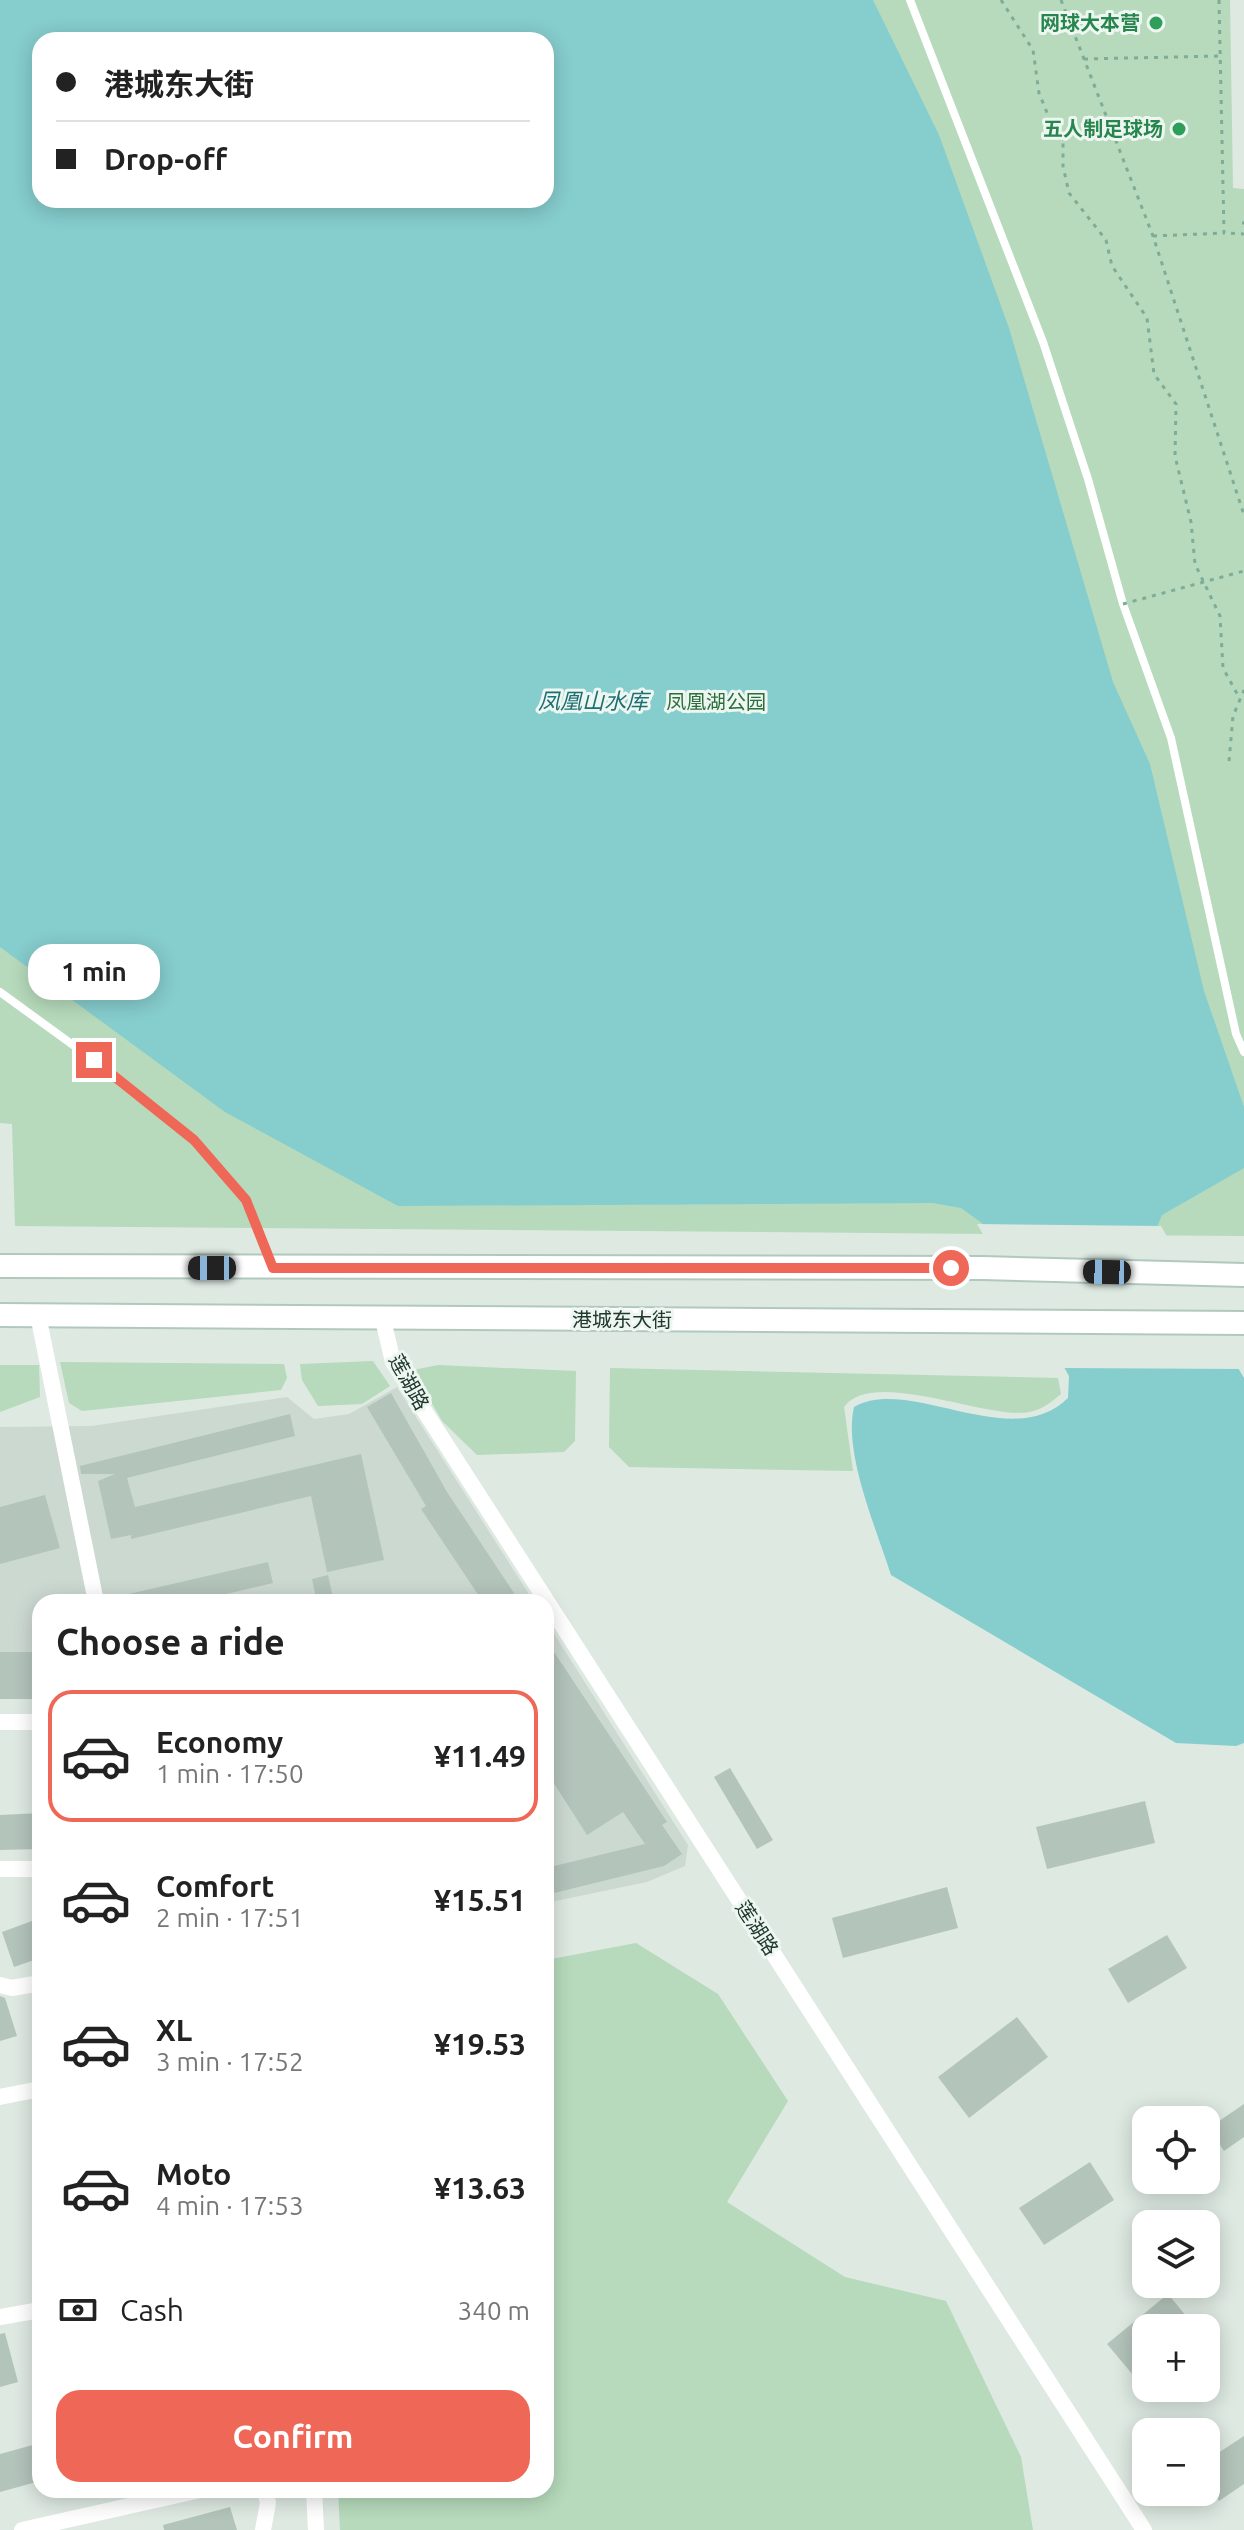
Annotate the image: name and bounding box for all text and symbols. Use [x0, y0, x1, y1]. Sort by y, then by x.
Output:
place label: 网球大本营 [1040, 11, 1140, 34]
marker: 网球大本营 [1147, 14, 1165, 32]
text: 港城东大街 [104, 67, 254, 101]
place label: 五人制足球场 [1043, 117, 1163, 140]
marker: 五人制足球场 [1170, 120, 1188, 138]
text: Drop-off [104, 142, 227, 176]
water label: 凤凰山水库 [538, 688, 652, 713]
park label: 凤凰湖公园 [666, 690, 766, 713]
callout: 1 min [28, 944, 160, 1000]
text: 1 min [61, 957, 127, 986]
route end [76, 1042, 112, 1078]
route start [933, 1250, 969, 1286]
car [188, 1256, 236, 1280]
car [1083, 1260, 1131, 1284]
street label: 港城东大街 [572, 1308, 672, 1331]
street label: 莲湖路 [385, 1350, 434, 1414]
text: Choose a ride [56, 1621, 285, 1662]
icon: car [60, 1720, 132, 1792]
text: Economy [156, 1725, 283, 1759]
text: ¥11.49 [434, 1739, 526, 1773]
text: 1 min · 17:50 [156, 1759, 304, 1788]
icon: car [60, 1864, 132, 1936]
text: Comfort [156, 1869, 274, 1903]
text: ¥15.51 [434, 1883, 526, 1917]
street label: 莲湖路 [731, 1896, 783, 1959]
text: 2 min · 17:51 [156, 1903, 304, 1932]
icon: car [60, 2008, 132, 2080]
text: XL [156, 2013, 192, 2047]
text: ¥19.53 [434, 2027, 526, 2061]
text: 3 min · 17:52 [156, 2047, 304, 2076]
map controls [1132, 2106, 1220, 2506]
button: locate [1132, 2106, 1220, 2194]
icon: car [60, 2152, 132, 2224]
text: Moto [156, 2157, 231, 2191]
text: ¥13.63 [434, 2171, 526, 2205]
text: 4 min · 17:53 [156, 2191, 304, 2220]
button: layers [1132, 2210, 1220, 2298]
icon: cash [56, 2288, 100, 2332]
text: Cash [120, 2293, 184, 2327]
text: 340 m [458, 2296, 530, 2325]
button: + [1132, 2314, 1220, 2402]
button: Confirm [56, 2390, 530, 2482]
button: − [1132, 2418, 1220, 2506]

